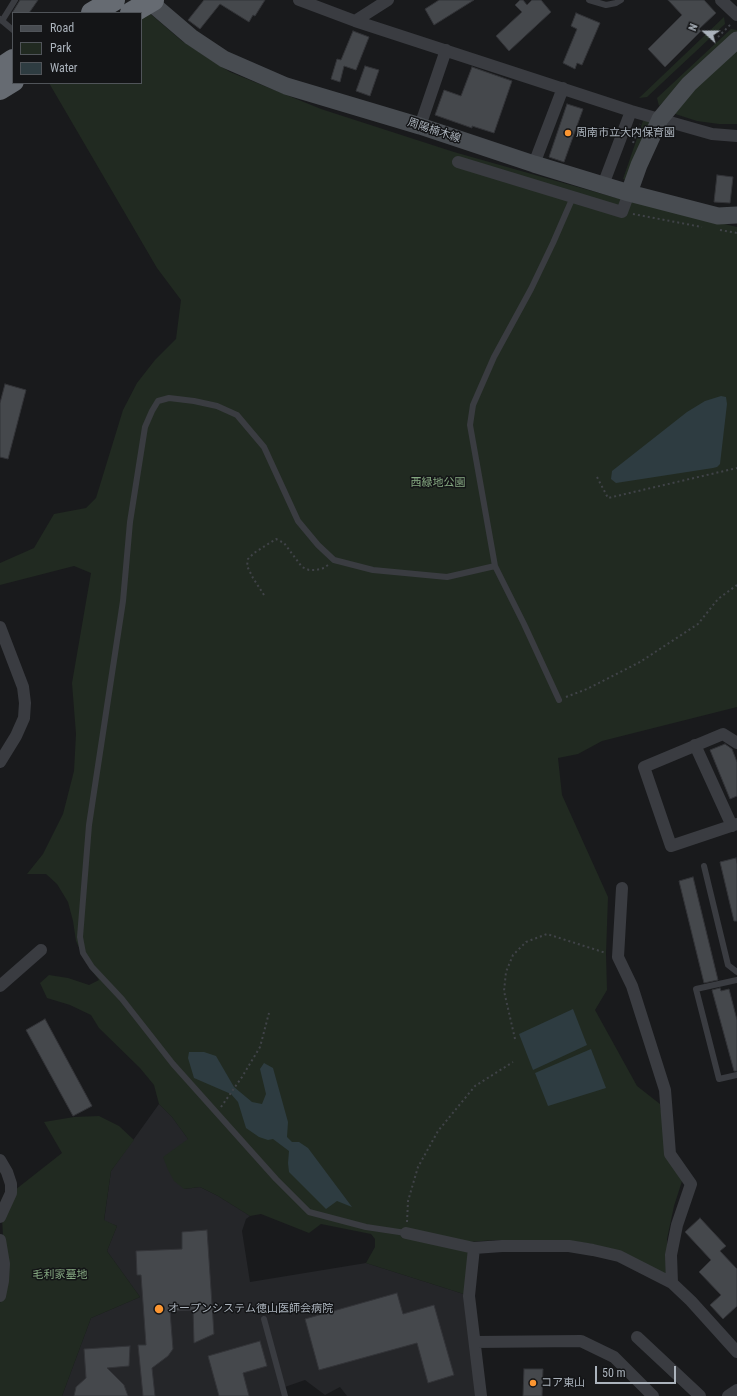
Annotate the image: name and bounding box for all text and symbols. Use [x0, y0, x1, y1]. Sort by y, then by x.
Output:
legend [12, 12, 142, 84]
north arrow [685, 12, 725, 52]
text: Road [50, 21, 74, 35]
text: N [686, 22, 701, 33]
text: Park [50, 41, 71, 55]
text: Water [50, 61, 78, 75]
street label: 周陽楠木線 [406, 116, 462, 146]
place label: 周南市立大内保育園 [576, 126, 675, 140]
marker: 周南市立大内保育園 [563, 128, 573, 138]
park label: 西緑地公園 [411, 476, 465, 490]
park label: 毛利家墓地 [33, 1268, 87, 1282]
place label: オープンシステム徳山医師会病院 [168, 1302, 333, 1316]
marker: オープンシステム徳山医師会病院 [153, 1303, 165, 1315]
scale bar [597, 1358, 678, 1384]
text: 50 m [602, 1366, 626, 1380]
place label: コア東山 [541, 1376, 585, 1390]
marker: コア東山 [528, 1378, 538, 1388]

